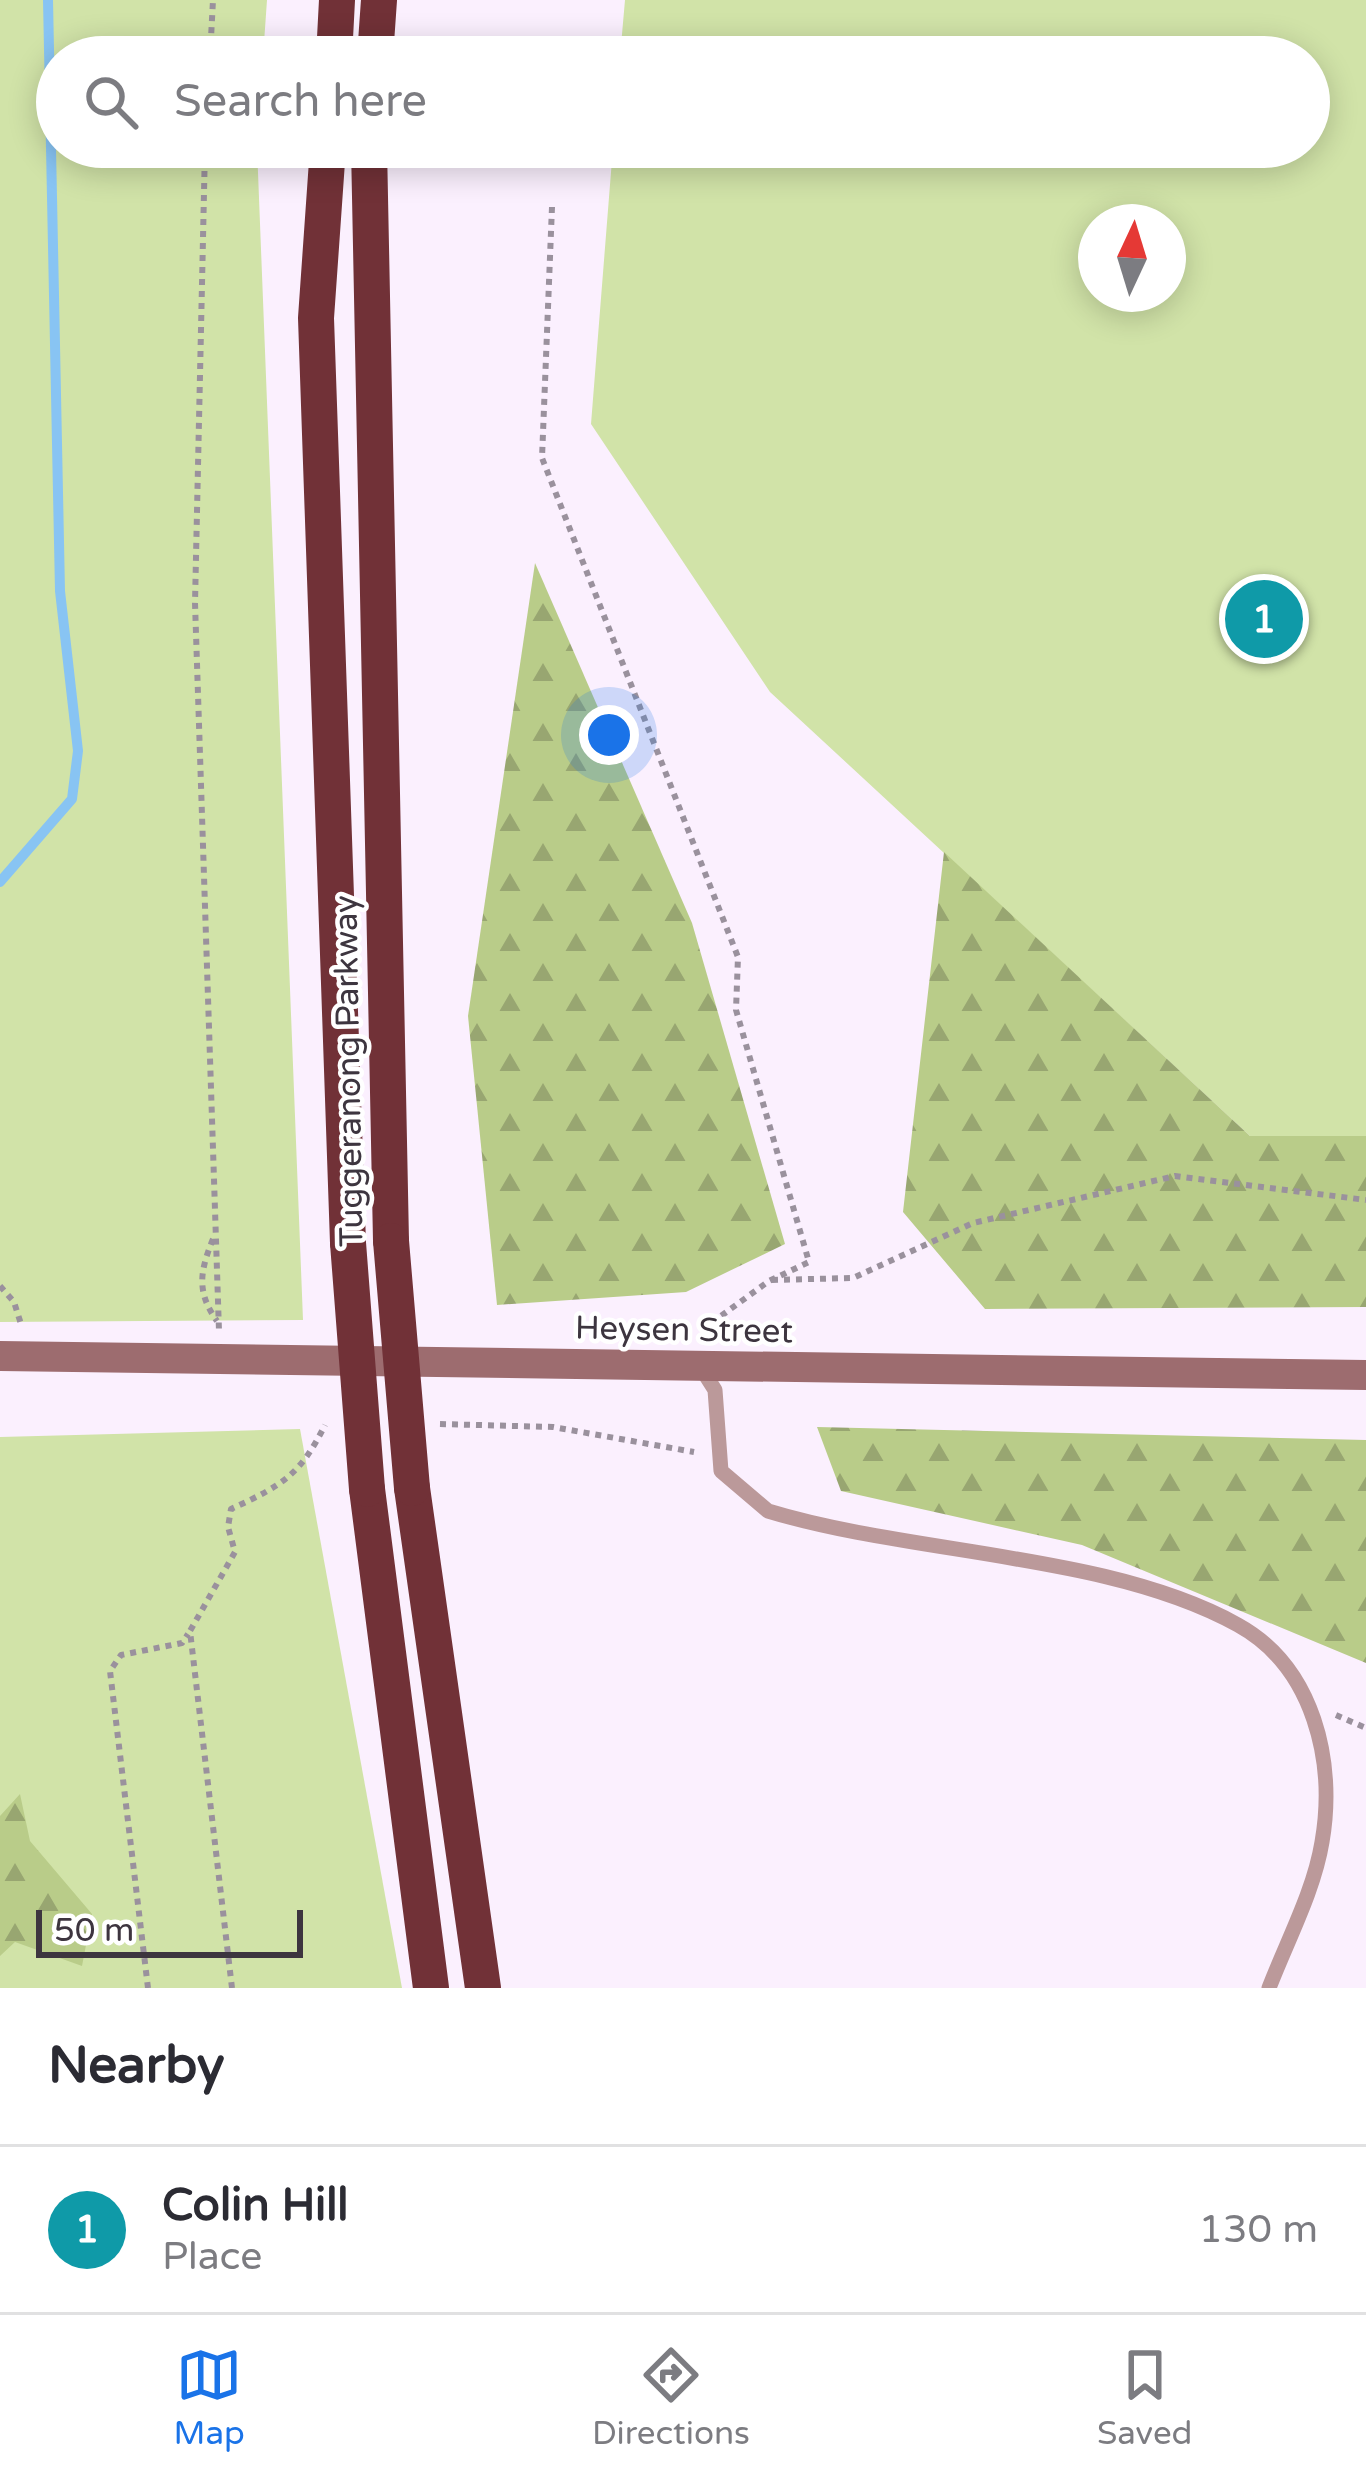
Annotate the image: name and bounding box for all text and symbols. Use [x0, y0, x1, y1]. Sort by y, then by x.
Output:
search box [36, 36, 1330, 168]
icon: search [78, 69, 144, 135]
text: Search here [174, 75, 427, 129]
north arrow [1078, 204, 1186, 312]
pin: 1 [1225, 574, 1303, 664]
your location [579, 705, 639, 765]
street label: Tuggeranong Parkway [326, 895, 372, 1247]
street label: Heysen Street [575, 1309, 793, 1351]
scale bar [36, 1904, 303, 1957]
text: 50 m [54, 1911, 134, 1950]
text: Nearby [48, 2035, 225, 2097]
text: Colin Hill [162, 2179, 349, 2233]
text: 1 [75, 2206, 99, 2253]
text: 130 m [1199, 2206, 1318, 2253]
text: Place [162, 2233, 262, 2280]
tab: Map [174, 2342, 245, 2453]
tab: Directions [592, 2342, 750, 2453]
tab: Saved [1097, 2342, 1192, 2453]

